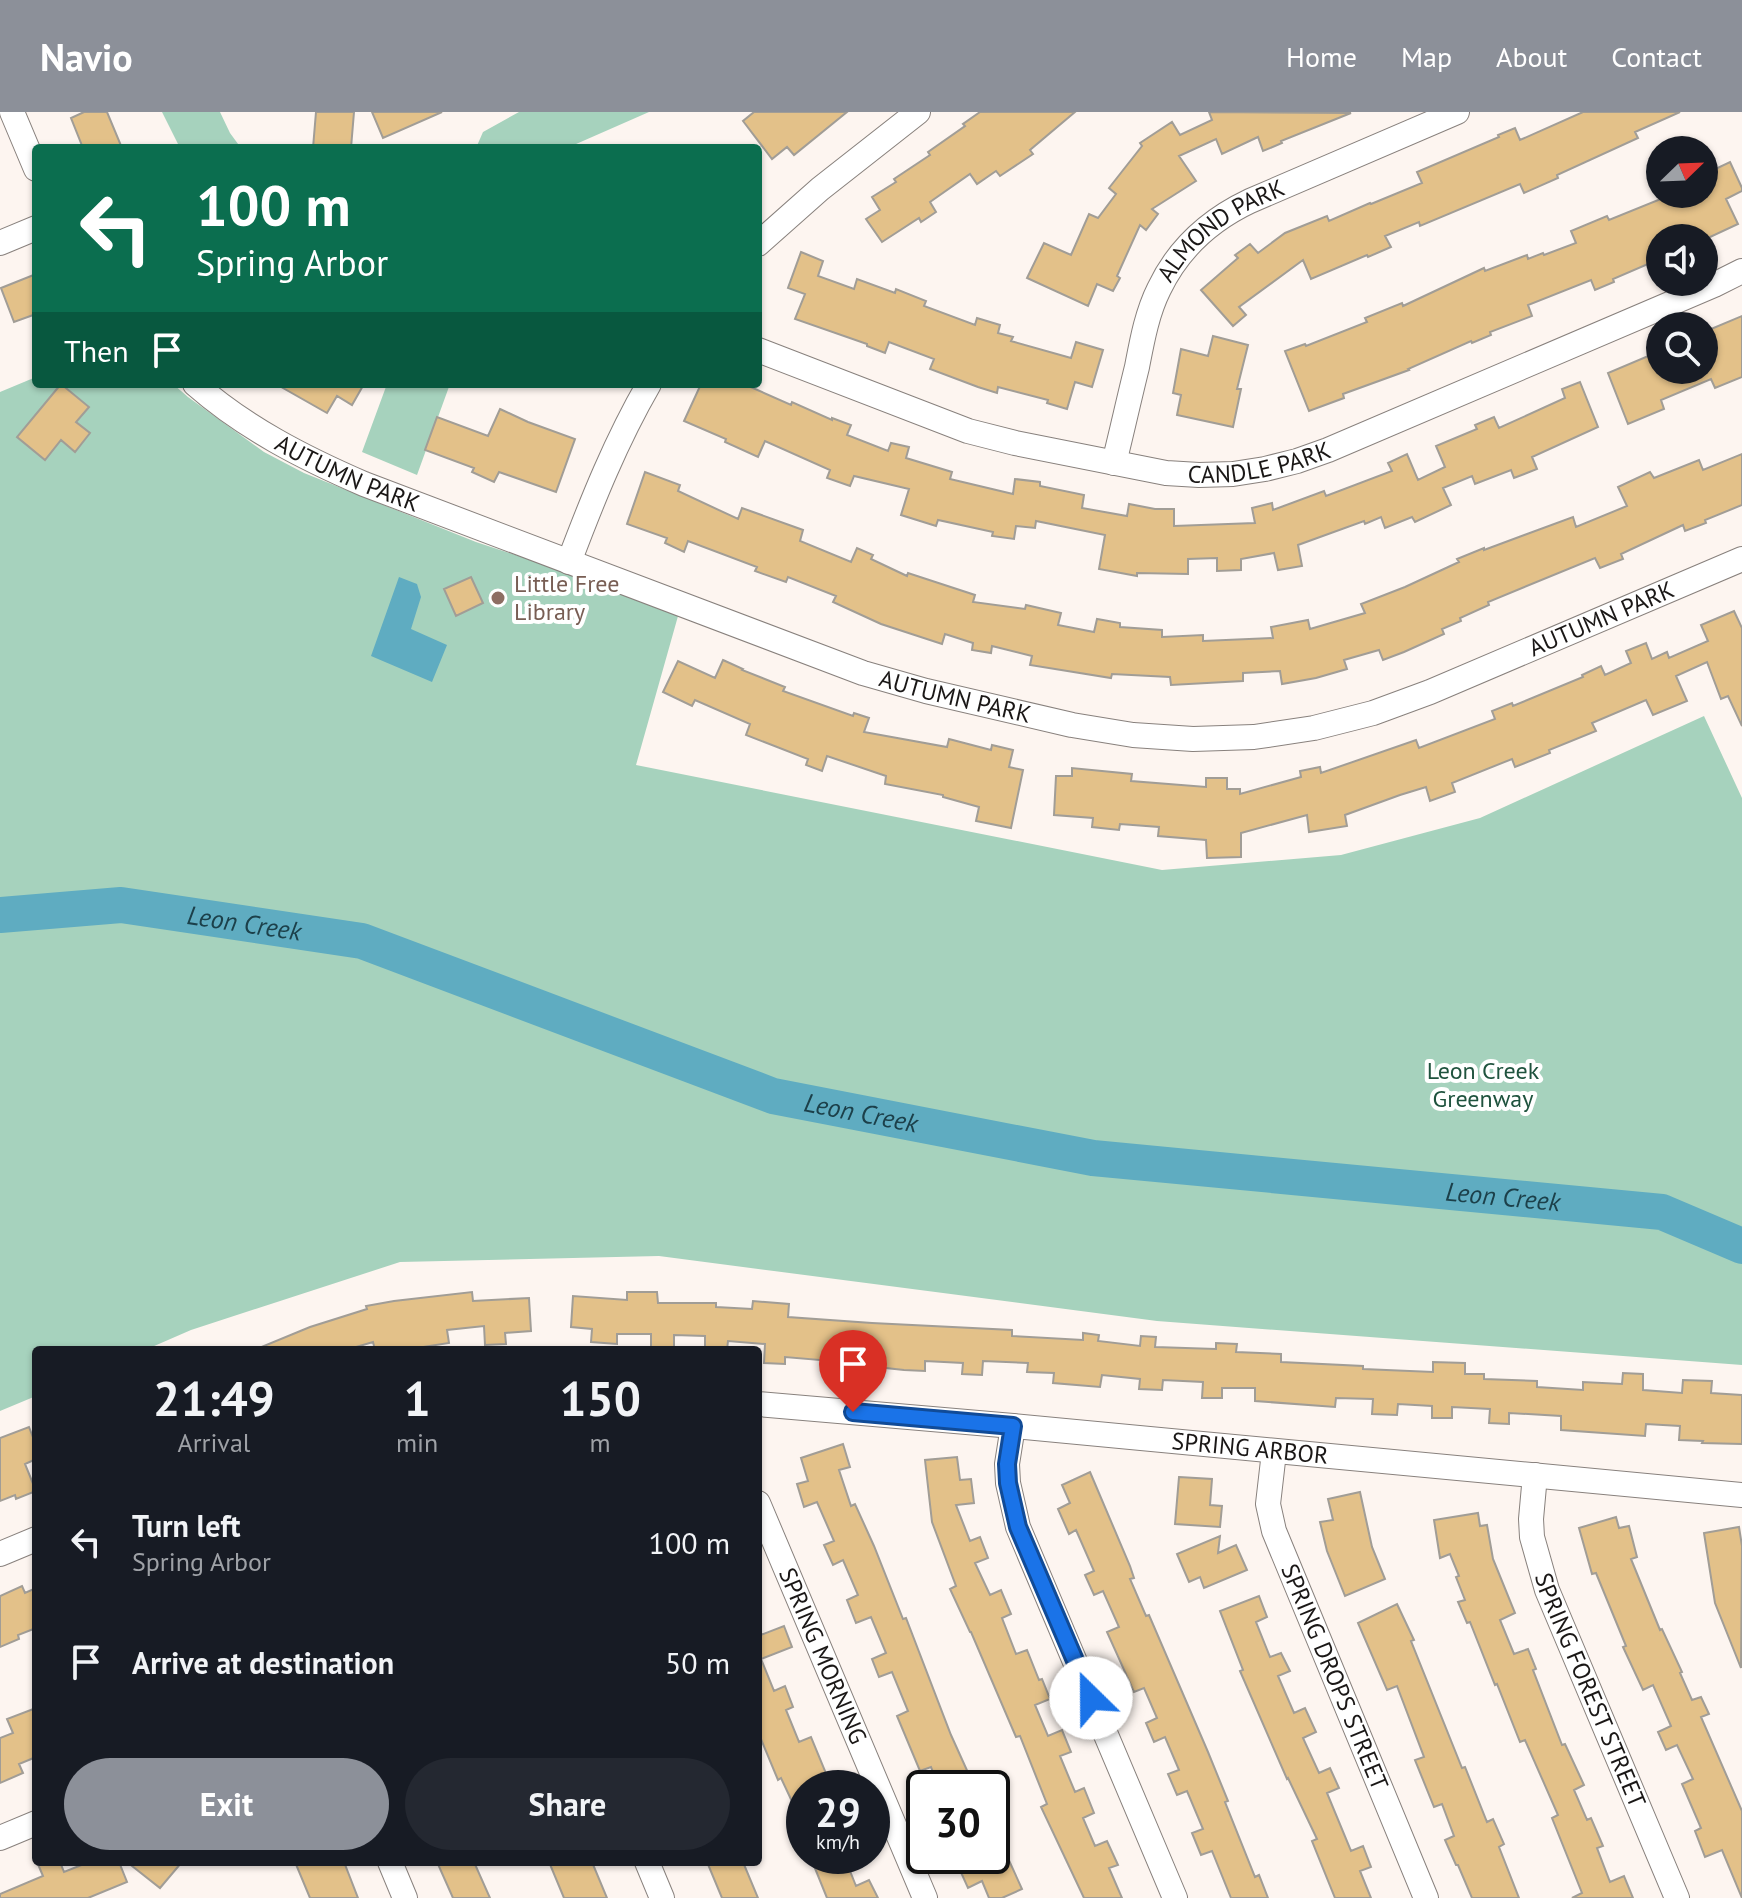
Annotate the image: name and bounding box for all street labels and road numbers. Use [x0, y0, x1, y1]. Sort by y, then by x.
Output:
street label: ALMOND PARK [1150, 172, 1289, 287]
street label: AUTUMN PARK [270, 428, 424, 519]
street label: CANDLE PARK [1187, 434, 1335, 490]
street label: AUTUMN PARK [1524, 574, 1679, 663]
street label: AUTUMN PARK [876, 662, 1034, 730]
street label: SPRING ARBOR [1170, 1425, 1330, 1471]
street label: SPRING DROPS STREET [1274, 1559, 1396, 1795]
street label: SPRING MORNING [772, 1563, 874, 1749]
street label: SPRING FOREST STREET [1528, 1569, 1653, 1812]

